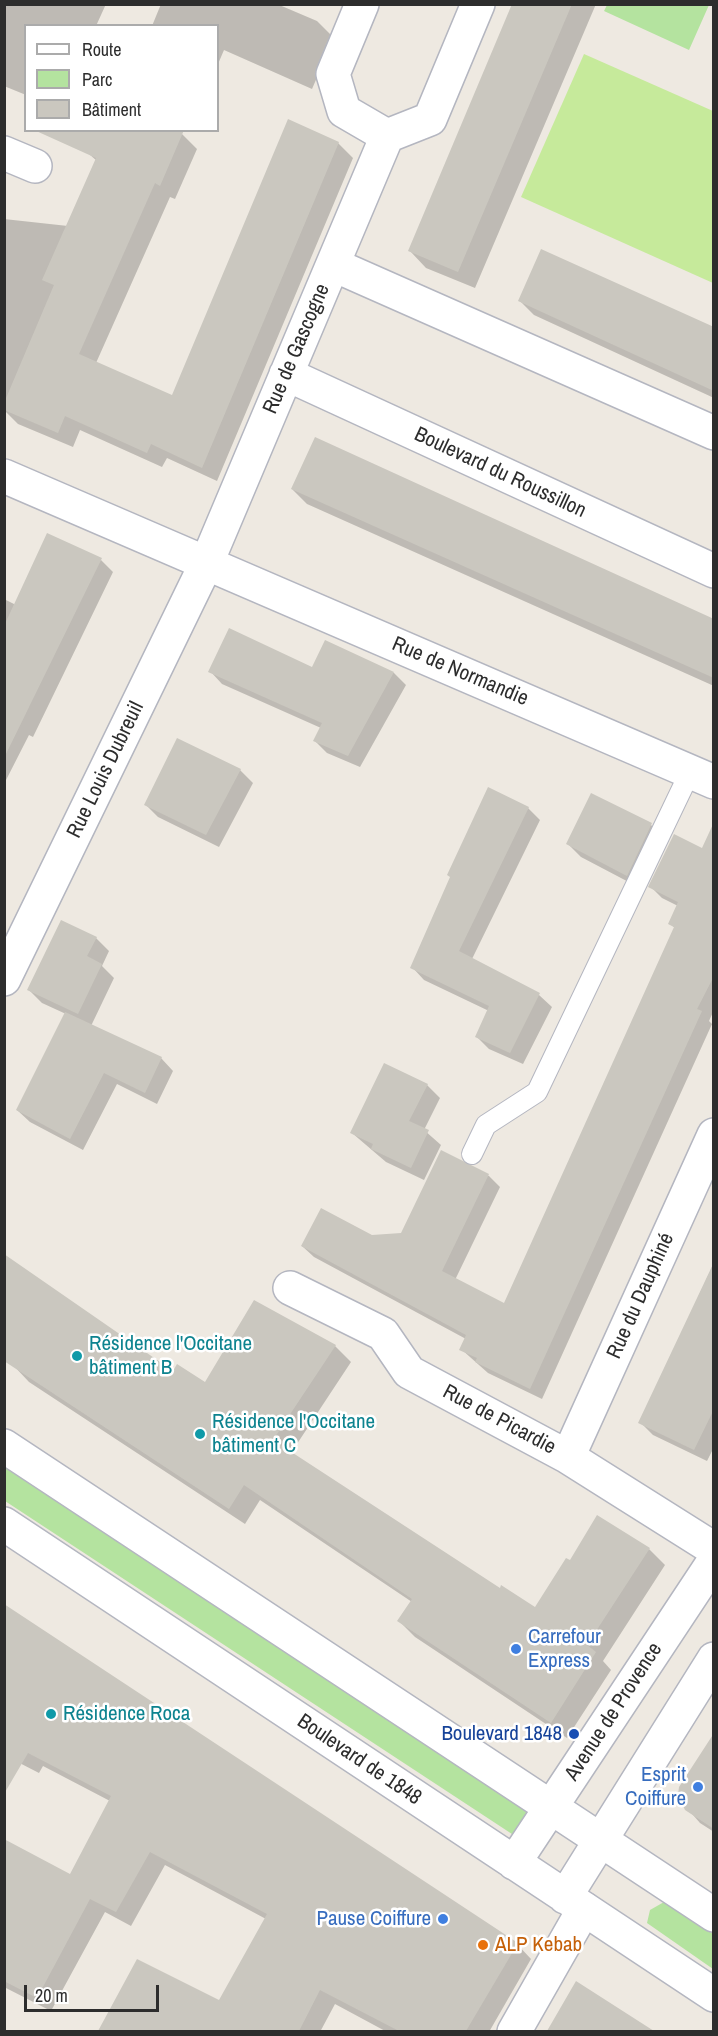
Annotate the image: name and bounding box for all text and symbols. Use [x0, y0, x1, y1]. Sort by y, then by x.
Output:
legend [24, 24, 219, 132]
text: Route [82, 37, 121, 62]
text: Parc [82, 67, 112, 92]
text: Bâtiment [82, 97, 141, 122]
street label: Rue de Gascogne [258, 280, 336, 418]
street label: Boulevard du Roussillon [410, 422, 590, 524]
street label: Rue de Normandie [388, 632, 532, 712]
street label: Rue Louis Dubreuil [62, 698, 150, 842]
street label: Rue du Dauphiné [602, 1229, 680, 1363]
place label: Résidence l'Occitane bâtiment B [89, 1331, 252, 1381]
marker: Résidence l'Occitane bâtiment B [70, 1349, 84, 1363]
street label: Rue de Picardie [438, 1380, 560, 1460]
place label: Résidence l'Occitane bâtiment C [212, 1409, 375, 1459]
marker: Résidence l'Occitane bâtiment C [193, 1427, 207, 1441]
place label: Carrefour Express [528, 1624, 601, 1674]
street label: Avenue de Provence [560, 1638, 668, 1786]
marker: Carrefour Express [509, 1642, 523, 1656]
place label: Résidence Roca [63, 1701, 190, 1727]
marker: Résidence Roca [44, 1707, 58, 1721]
street label: Boulevard de 1848 [292, 1709, 426, 1811]
place label: Boulevard 1848 [441, 1721, 562, 1747]
marker: Boulevard 1848 [567, 1727, 581, 1741]
place label: Esprit Coiffure [625, 1762, 686, 1812]
marker: Esprit Coiffure [691, 1780, 705, 1794]
place label: Pause Coiffure [316, 1906, 431, 1932]
marker: Pause Coiffure [436, 1912, 450, 1926]
place label: ALP Kebab [495, 1932, 582, 1958]
marker: ALP Kebab [476, 1938, 490, 1952]
scale bar [27, 1973, 162, 2011]
text: 20 m [35, 1983, 68, 2008]

